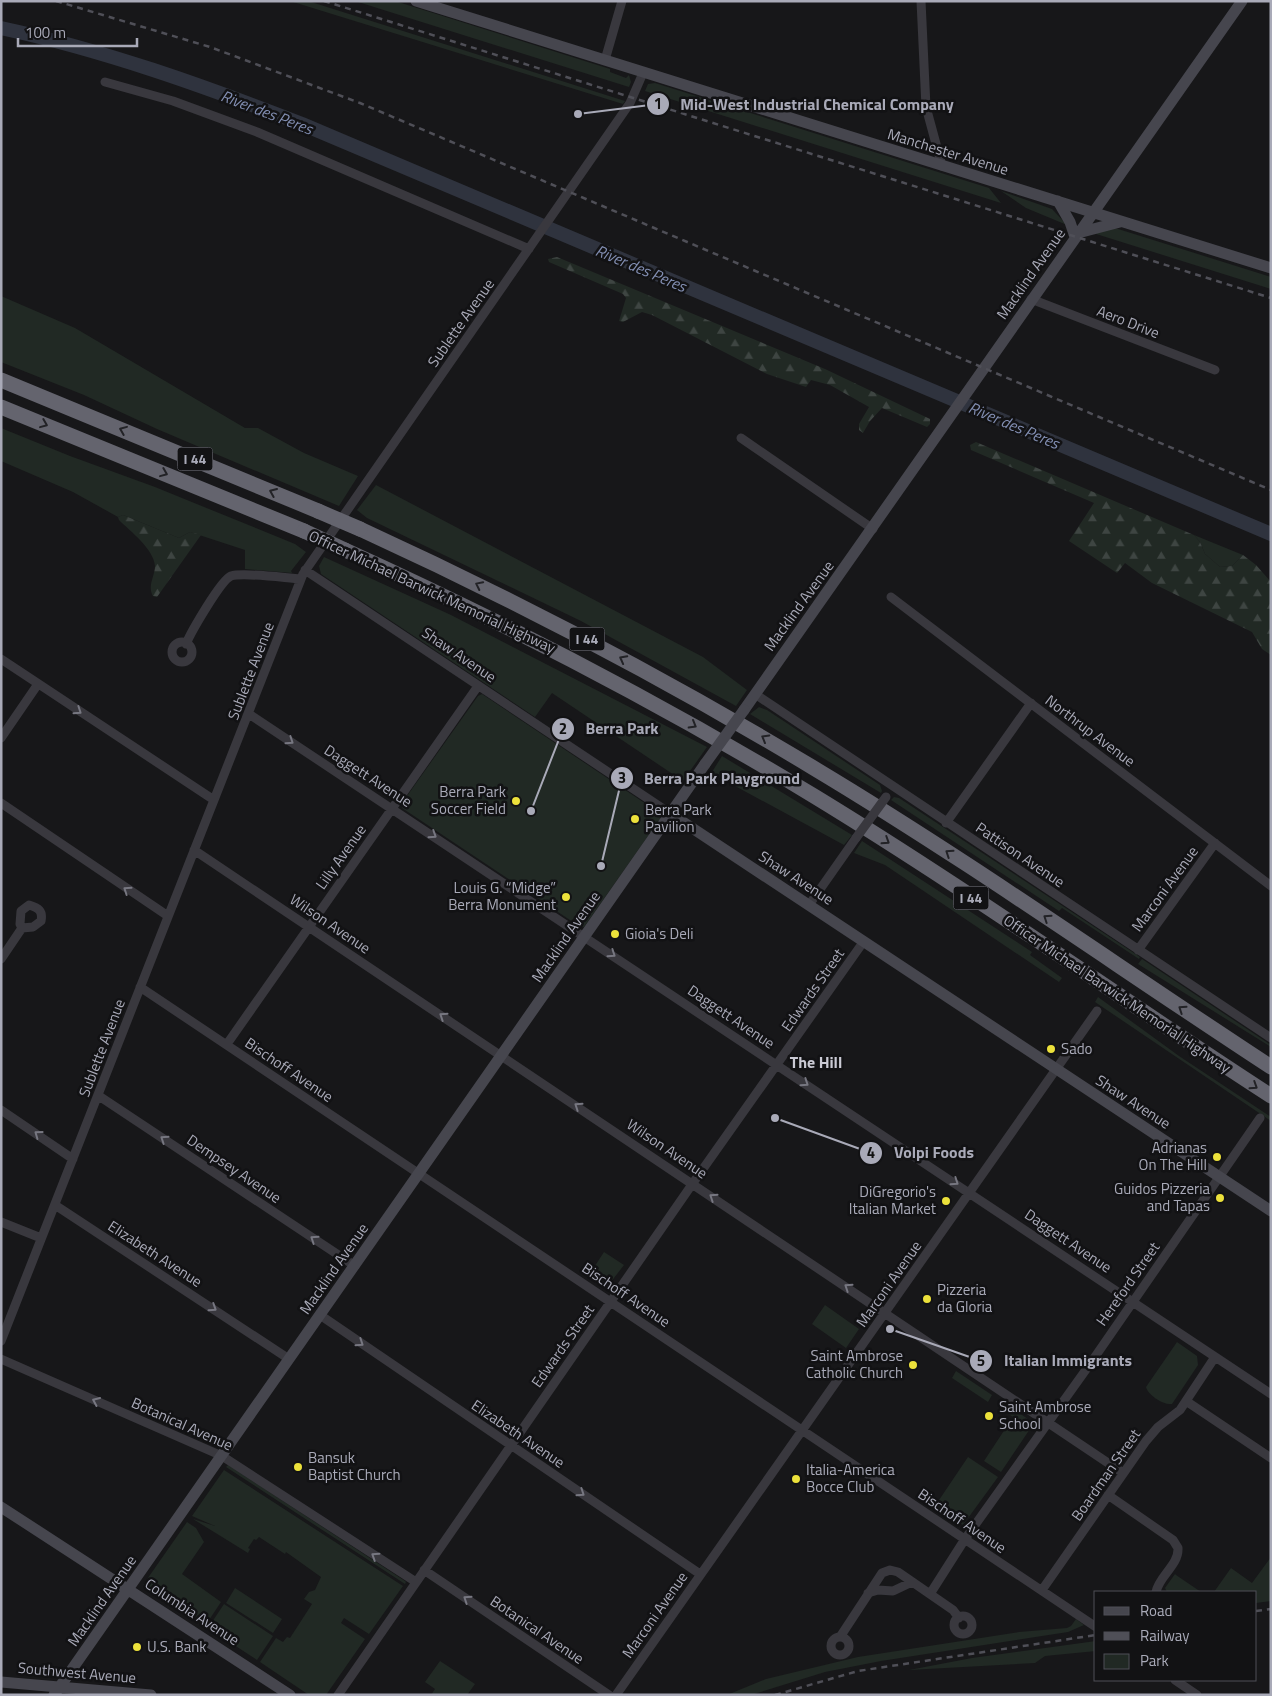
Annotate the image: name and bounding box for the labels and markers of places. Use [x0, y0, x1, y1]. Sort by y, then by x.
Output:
callout: Mid-West Industrial Chemical Company [645, 89, 964, 120]
callout: Berra Park [551, 713, 669, 744]
callout: Berra Park Playground [609, 763, 810, 794]
place label: Berra Park Soccer Field [431, 780, 506, 820]
marker: Berra Park Soccer Field [510, 795, 522, 807]
place label: Berra Park Pavilion [645, 798, 712, 838]
marker: Berra Park Pavilion [629, 813, 641, 825]
place label: Louis G. “Midge” Berra Monument [448, 876, 557, 916]
marker: Louis G. “Midge” Berra Monument [560, 891, 572, 903]
place label: Gioia's Deli [625, 922, 694, 945]
marker: Gioia's Deli [609, 928, 621, 940]
place label: Sado [1061, 1037, 1093, 1060]
marker: Sado [1045, 1043, 1057, 1055]
place label: Adrianas On The Hill [1139, 1136, 1207, 1176]
callout: Volpi Foods [859, 1137, 984, 1168]
marker: Adrianas On The Hill [1211, 1151, 1223, 1163]
place label: Guidos Pizzeria and Tapas [1114, 1177, 1210, 1217]
place label: DiGregorio's Italian Market [849, 1180, 937, 1220]
marker: Guidos Pizzeria and Tapas [1214, 1192, 1226, 1204]
marker: DiGregorio's Italian Market [940, 1195, 952, 1207]
place label: Pizzeria da Gloria [937, 1278, 993, 1318]
marker: Pizzeria da Gloria [921, 1293, 933, 1305]
place label: Saint Ambrose Catholic Church [806, 1344, 903, 1384]
callout: Italian Immigrants [969, 1345, 1142, 1376]
marker: Saint Ambrose Catholic Church [907, 1359, 919, 1371]
place label: Saint Ambrose School [999, 1395, 1091, 1435]
marker: Saint Ambrose School [983, 1410, 995, 1422]
place label: Bansuk Baptist Church [308, 1446, 401, 1486]
place label: Italia-America Bocce Club [806, 1458, 895, 1498]
marker: Bansuk Baptist Church [292, 1461, 304, 1473]
marker: Italia-America Bocce Club [790, 1473, 802, 1485]
place label: U.S. Bank [147, 1635, 206, 1658]
marker: U.S. Bank [131, 1641, 143, 1653]

